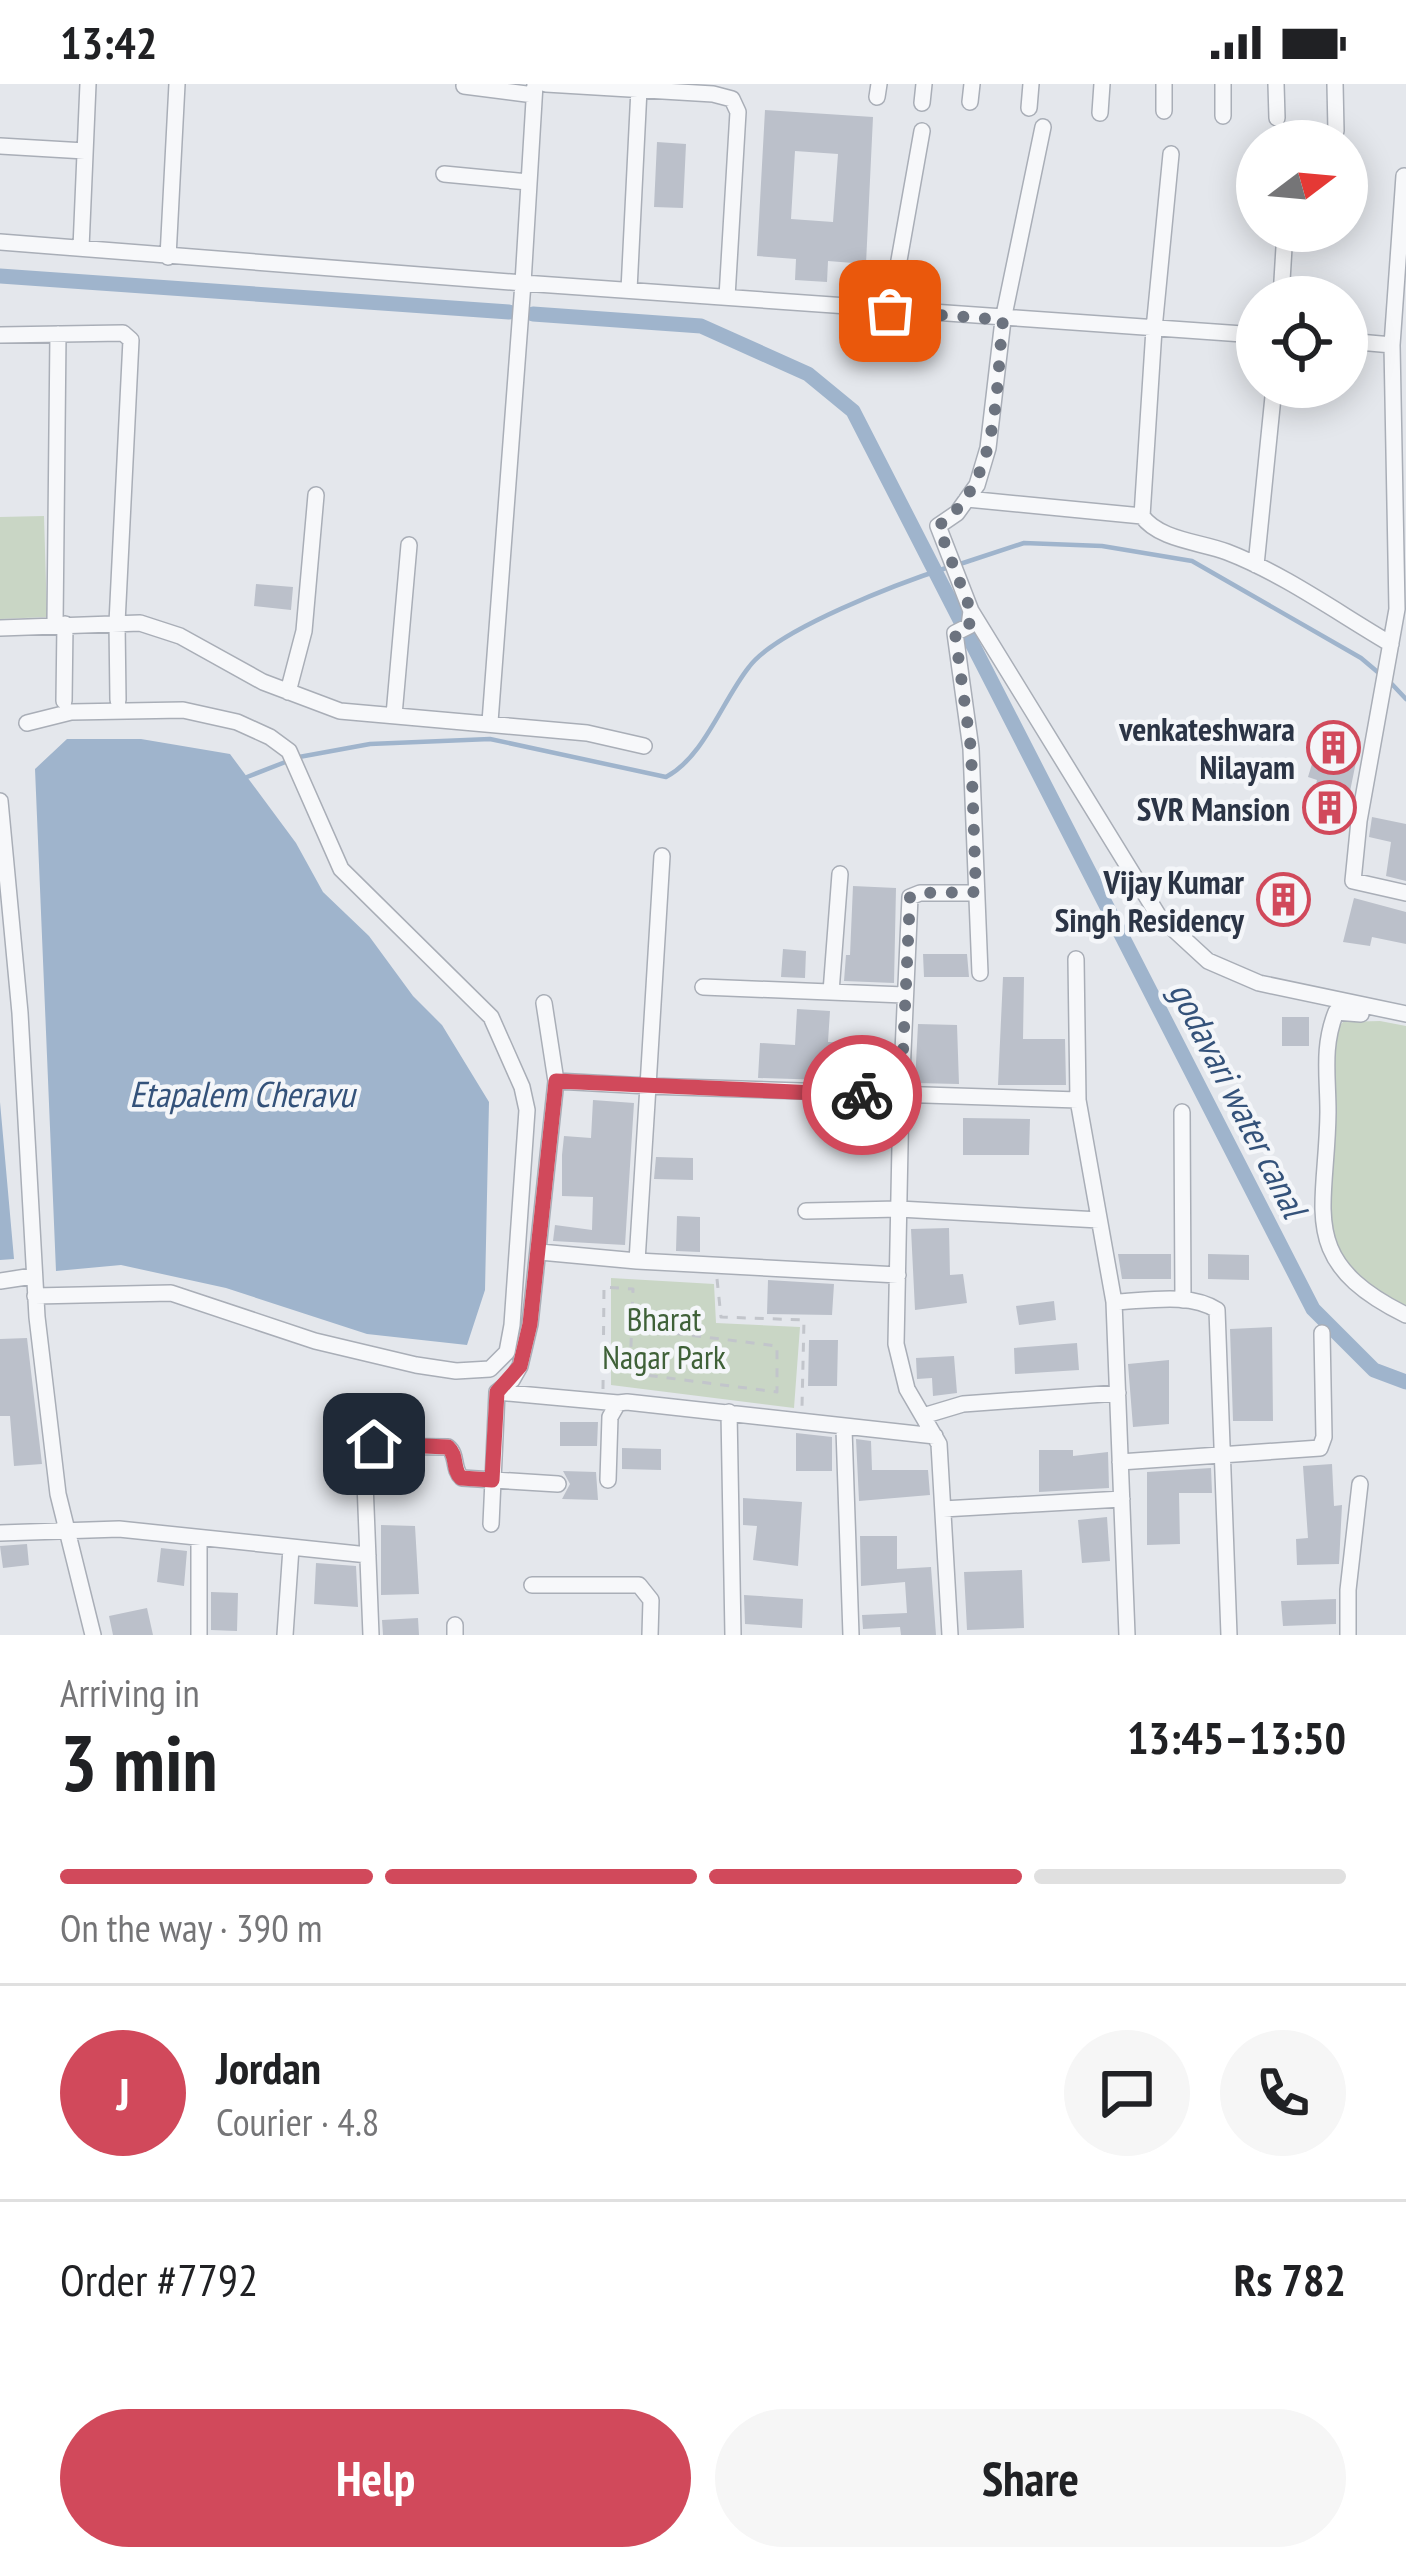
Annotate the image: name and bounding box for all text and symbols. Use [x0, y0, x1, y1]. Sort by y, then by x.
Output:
text: 13:42 [60, 13, 157, 71]
north arrow [1236, 120, 1368, 252]
map controls [1236, 120, 1368, 408]
pin [839, 260, 941, 362]
button: locate [1236, 276, 1368, 408]
icon: bag [857, 278, 923, 344]
place label: venkateshwara Nilayam [1118, 707, 1295, 788]
building icon: venkateshwara Nilayam [1306, 719, 1362, 775]
building icon: SVR Mansion [1301, 780, 1357, 836]
place label: SVR Mansion [1137, 787, 1290, 830]
place label: Vijay Kumar Singh Residency [1055, 860, 1245, 941]
building icon: Vijay Kumar Singh Residency [1255, 872, 1311, 928]
water label: godavari water canal [1159, 973, 1320, 1228]
courier [802, 1035, 922, 1155]
icon: bike [829, 1062, 895, 1128]
water label: Etapalem Cheravu [129, 1070, 357, 1117]
park label: Bharat Nagar Park [602, 1297, 726, 1378]
pin [323, 1393, 425, 1495]
icon: home [341, 1411, 407, 1477]
text: Arriving in [60, 1667, 200, 1718]
text: 13:45–13:50 [1127, 1708, 1346, 1766]
text: 3 min [60, 1712, 218, 1813]
text: On the way · 390 m [60, 1902, 322, 1953]
button: chat [1064, 2030, 1190, 2156]
button: phone [1220, 2030, 1346, 2156]
text: Jordan [216, 2038, 321, 2096]
text: J [116, 2064, 130, 2122]
text: Courier · 4.8 [216, 2096, 379, 2147]
text: Order #7792 [60, 2250, 258, 2308]
text: Rs 782 [1234, 2250, 1346, 2308]
button: Help [60, 2409, 691, 2547]
button: Share [715, 2409, 1346, 2547]

